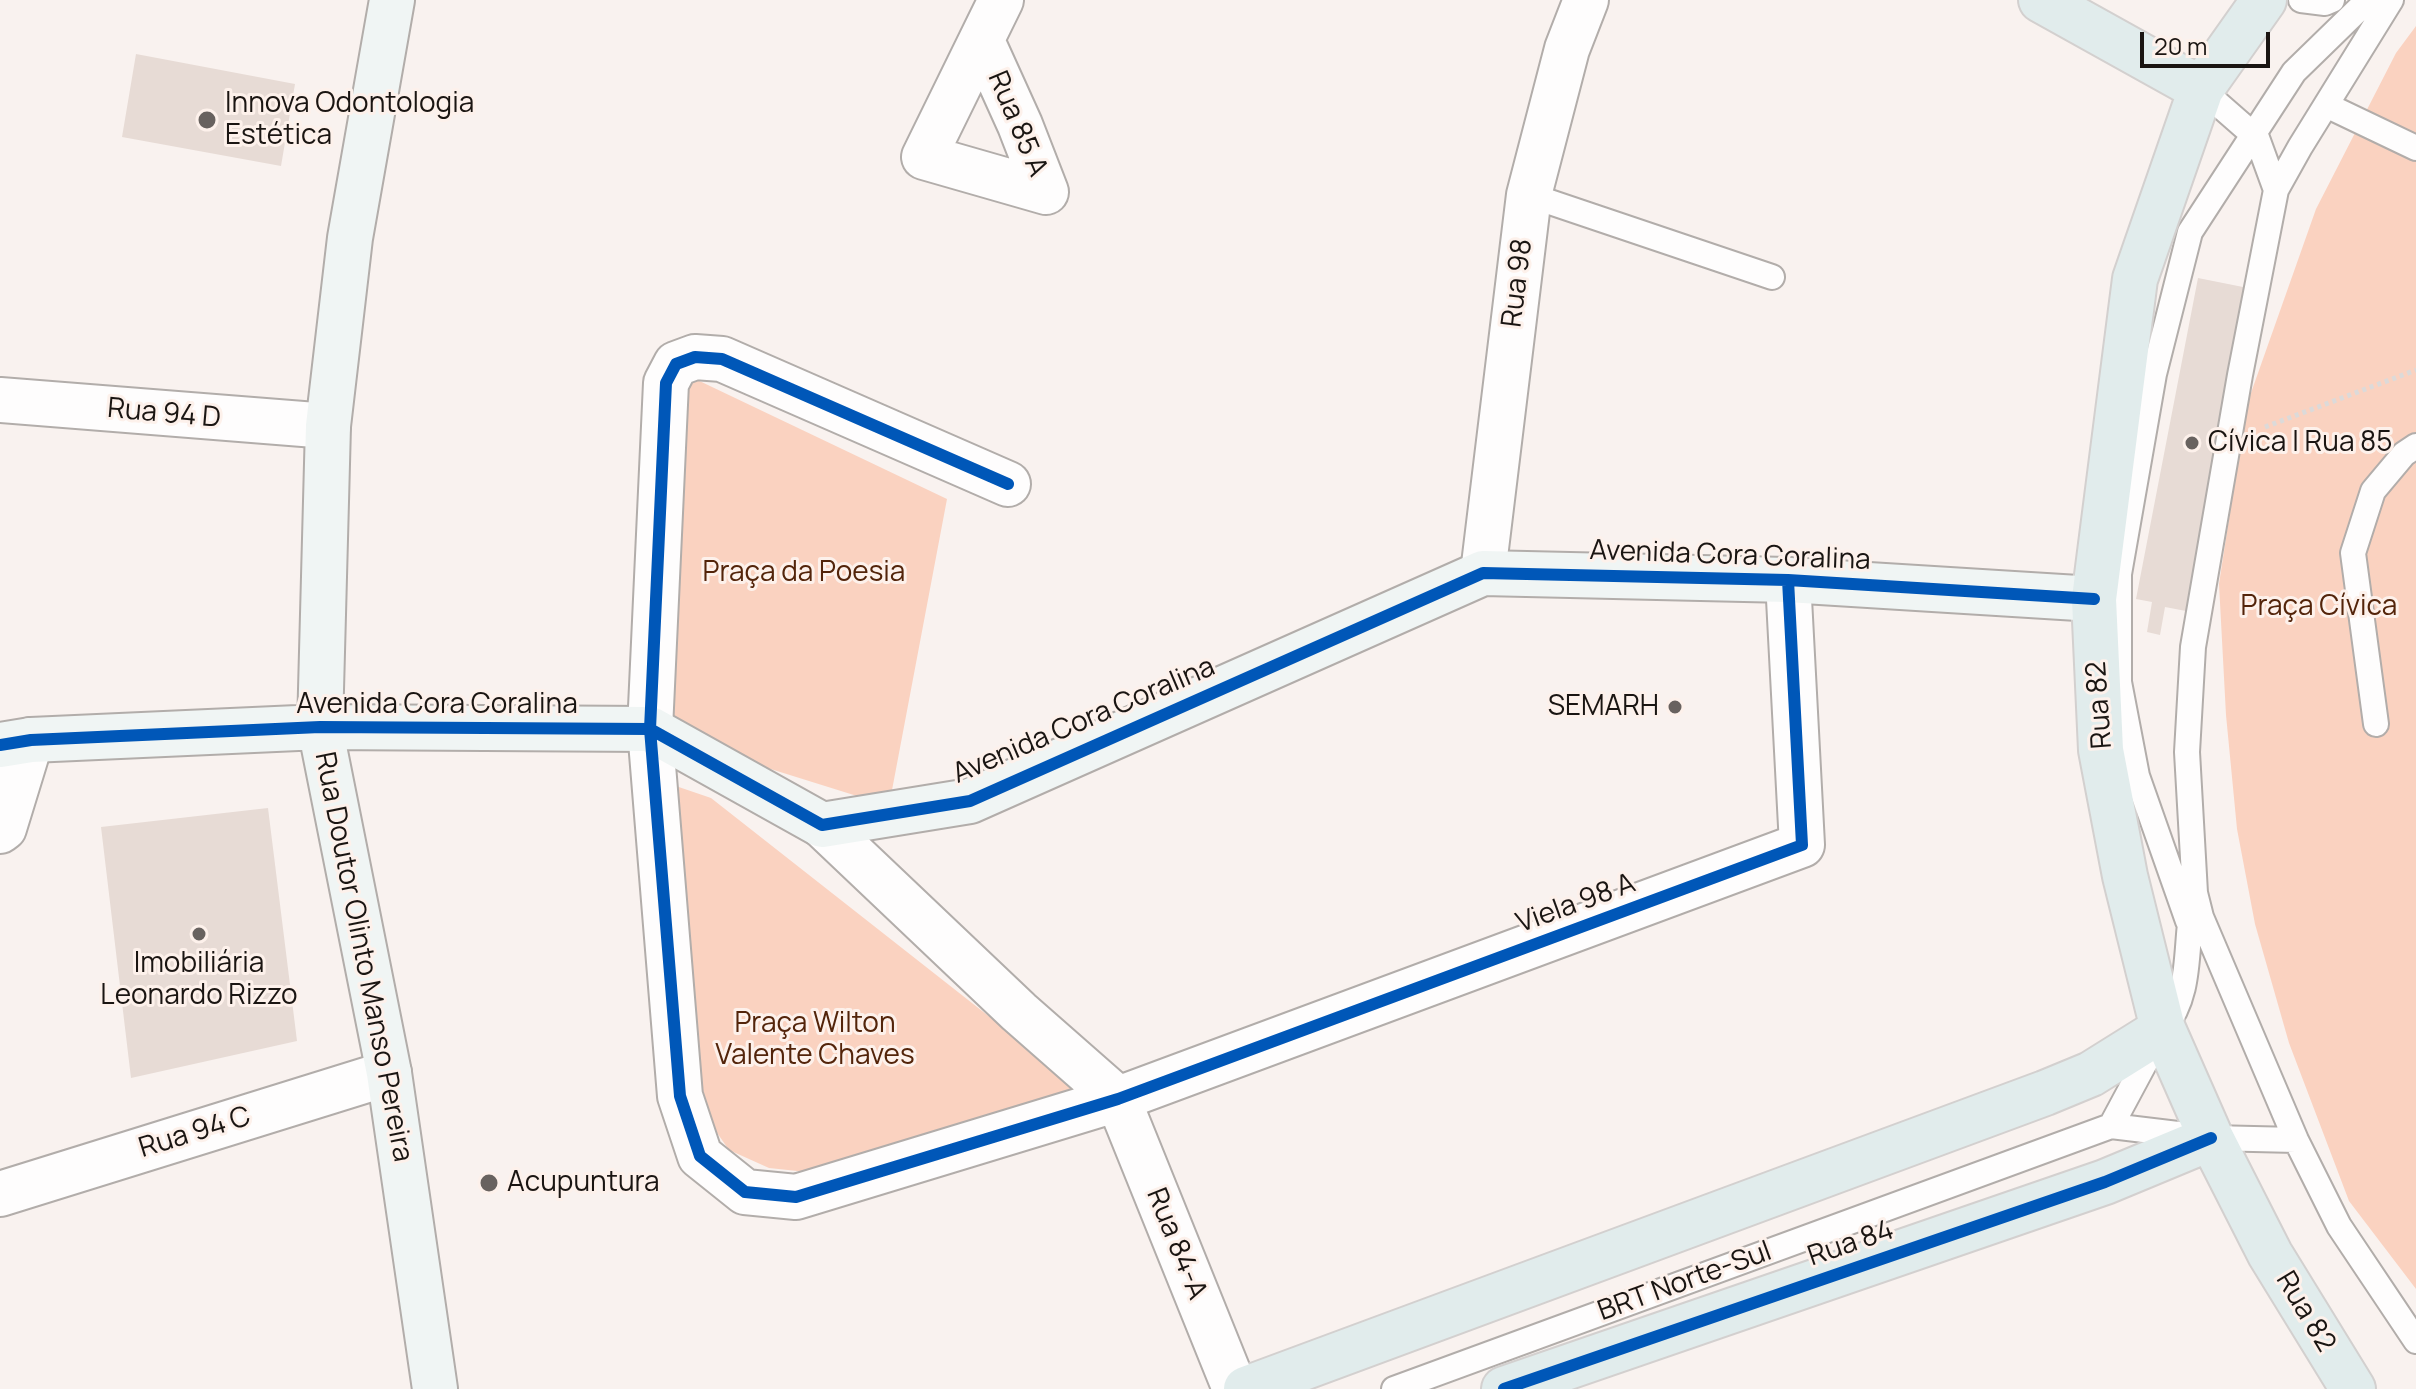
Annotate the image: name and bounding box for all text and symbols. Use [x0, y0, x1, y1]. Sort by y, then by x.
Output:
scale bar [2144, 16, 2274, 66]
text: 20 m [2154, 29, 2207, 62]
street label: Rua 85 A [980, 66, 1054, 182]
place label: Innova Odontologia Estética [225, 87, 474, 153]
marker: Innova Odontologia Estética [196, 109, 218, 131]
street label: Rua 98 [1496, 237, 1540, 329]
street label: Rua 94 D [106, 392, 222, 436]
place label: Cívica | Rua 85 [2208, 426, 2392, 460]
marker: Cívica | Rua 85 [2183, 434, 2201, 452]
street label: Avenida Cora Coralina [1589, 534, 1871, 578]
park label: Praça da Poesia [703, 556, 905, 590]
park label: Praça Cívica [2241, 590, 2397, 624]
street label: Avenida Cora Coralina [948, 651, 1220, 791]
street label: Rua 82 [2080, 660, 2120, 750]
street label: Avenida Cora Coralina [296, 688, 578, 722]
place label: SEMARH [1548, 690, 1659, 724]
marker: SEMARH [1666, 698, 1684, 716]
street label: Rua Doutor Olinto Manso Pereira [307, 749, 419, 1165]
street label: Viela 98 A [1512, 867, 1640, 941]
marker: Imobiliária Leonardo Rizzo [190, 925, 208, 943]
place label: Imobiliária Leonardo Rizzo [100, 947, 298, 1013]
park label: Praça Wilton Valente Chaves [715, 1007, 915, 1073]
street label: Rua 94 C [135, 1100, 255, 1166]
place label: Acupuntura [507, 1166, 660, 1200]
marker: Acupuntura [478, 1172, 500, 1194]
street label: Rua 84-A [1138, 1183, 1214, 1305]
street label: Rua 84 [1804, 1214, 1898, 1274]
street label: BRT Norte-Sul [1594, 1235, 1776, 1329]
street label: Rua 82 [2268, 1266, 2342, 1358]

